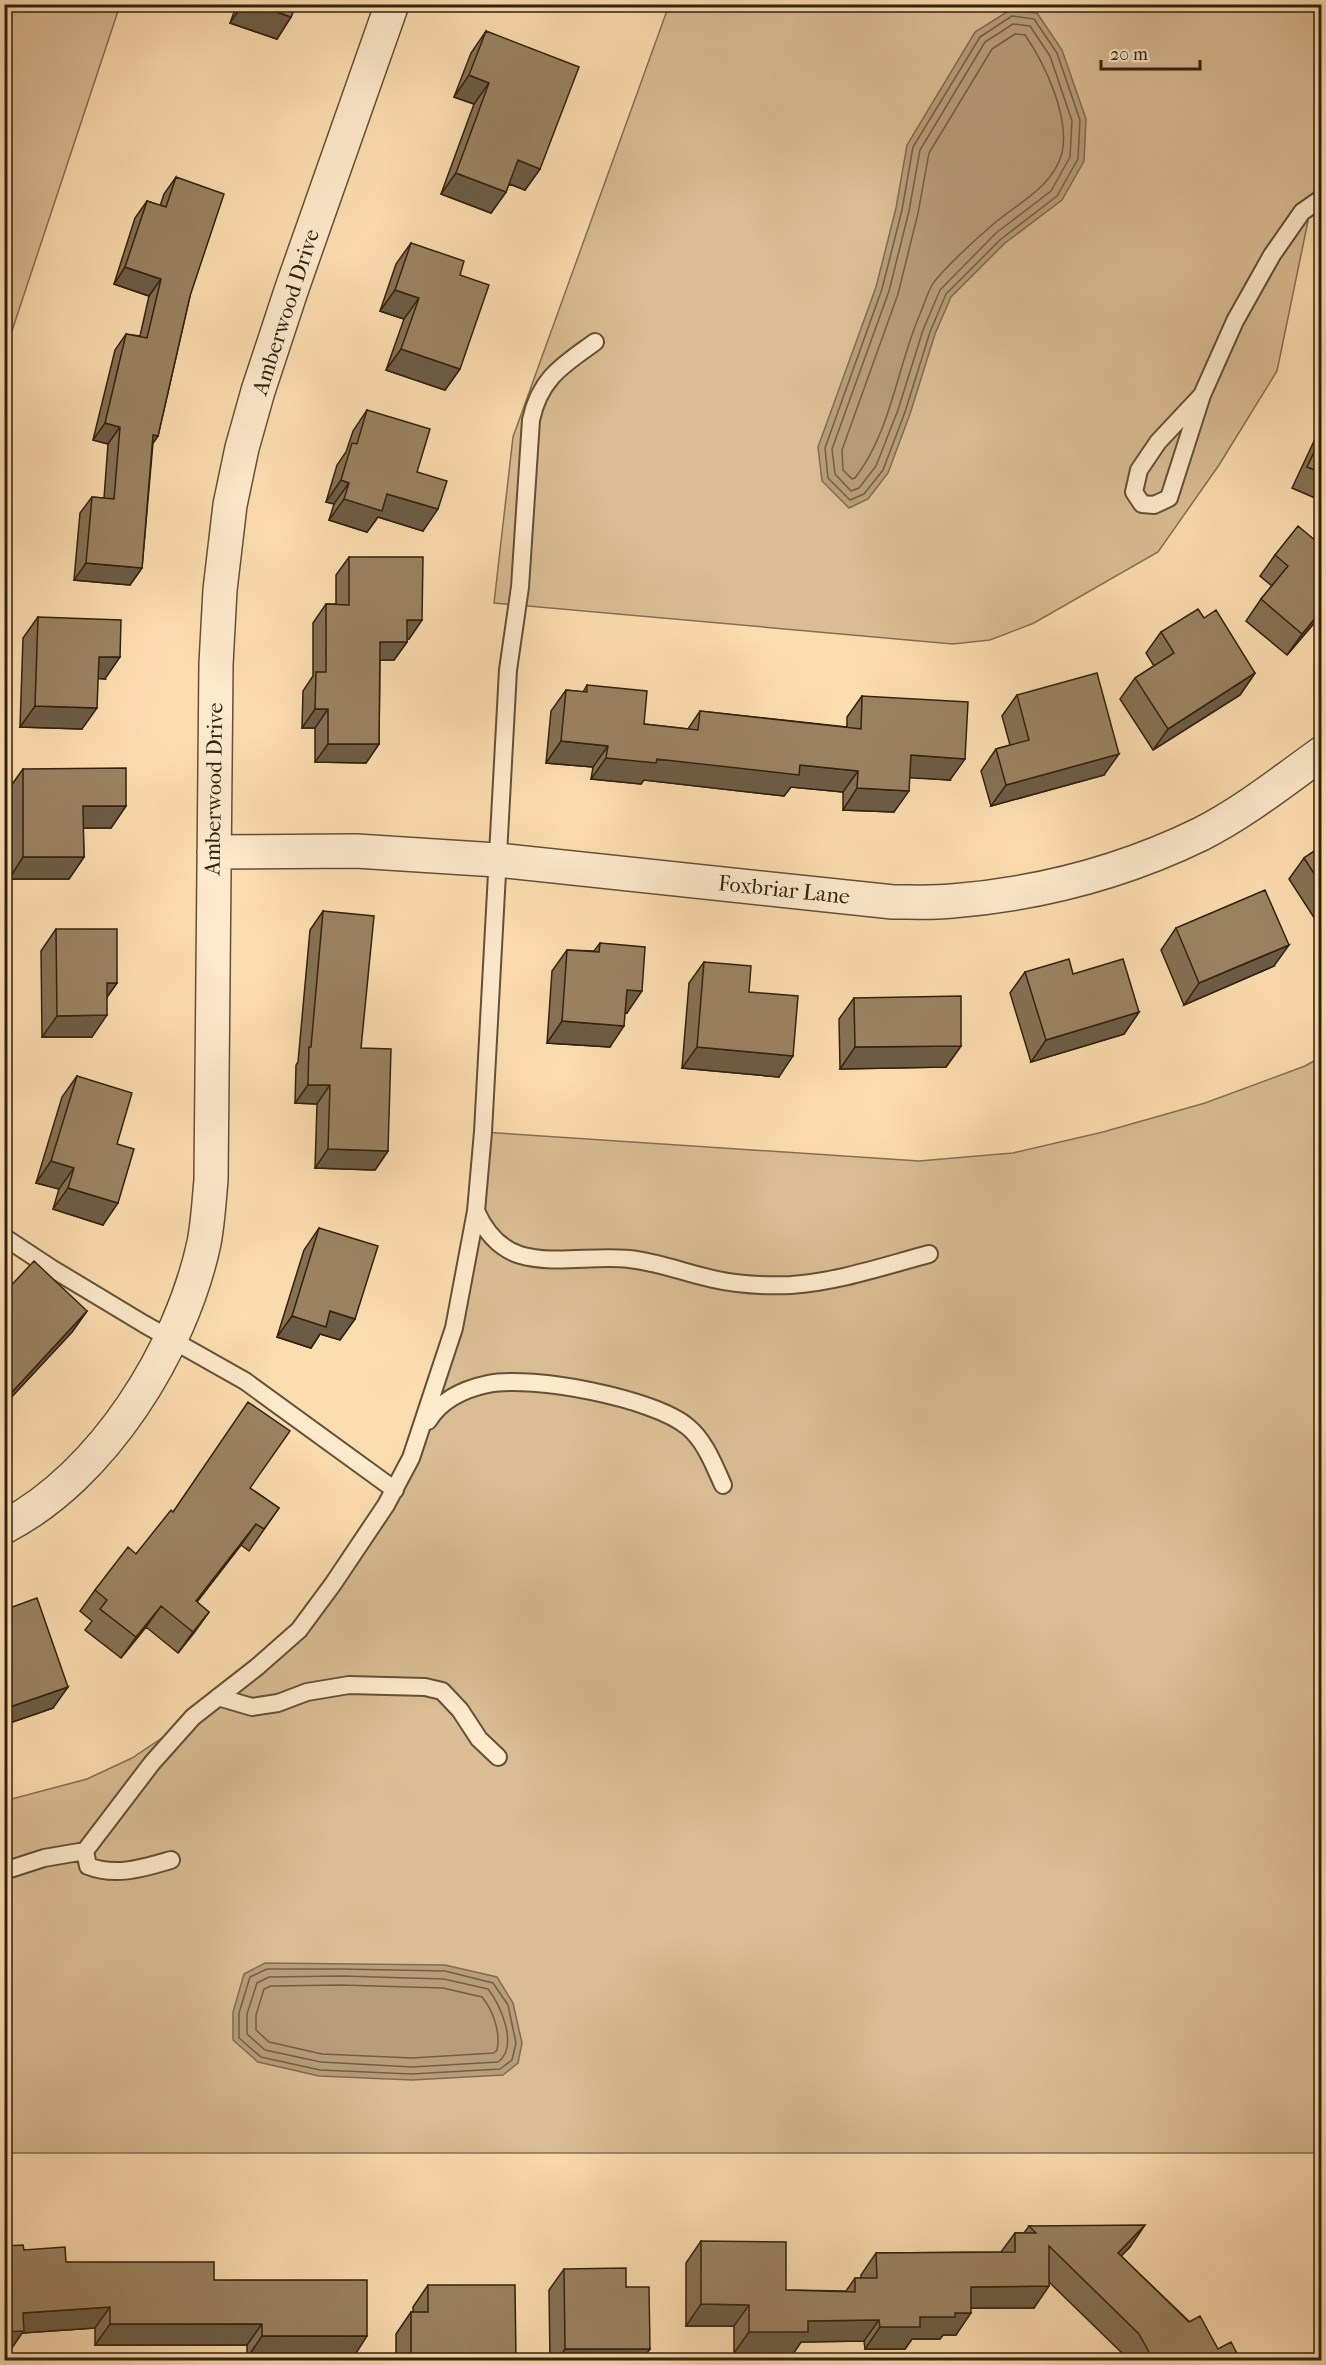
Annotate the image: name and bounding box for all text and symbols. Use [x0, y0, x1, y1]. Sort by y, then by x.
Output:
scale bar [1101, 33, 1200, 71]
text: 20 m [1110, 44, 1148, 65]
street label: Amberwood Drive [247, 226, 325, 399]
street label: Amberwood Drive [199, 702, 229, 877]
street label: Foxbriar Lane [717, 870, 851, 910]

